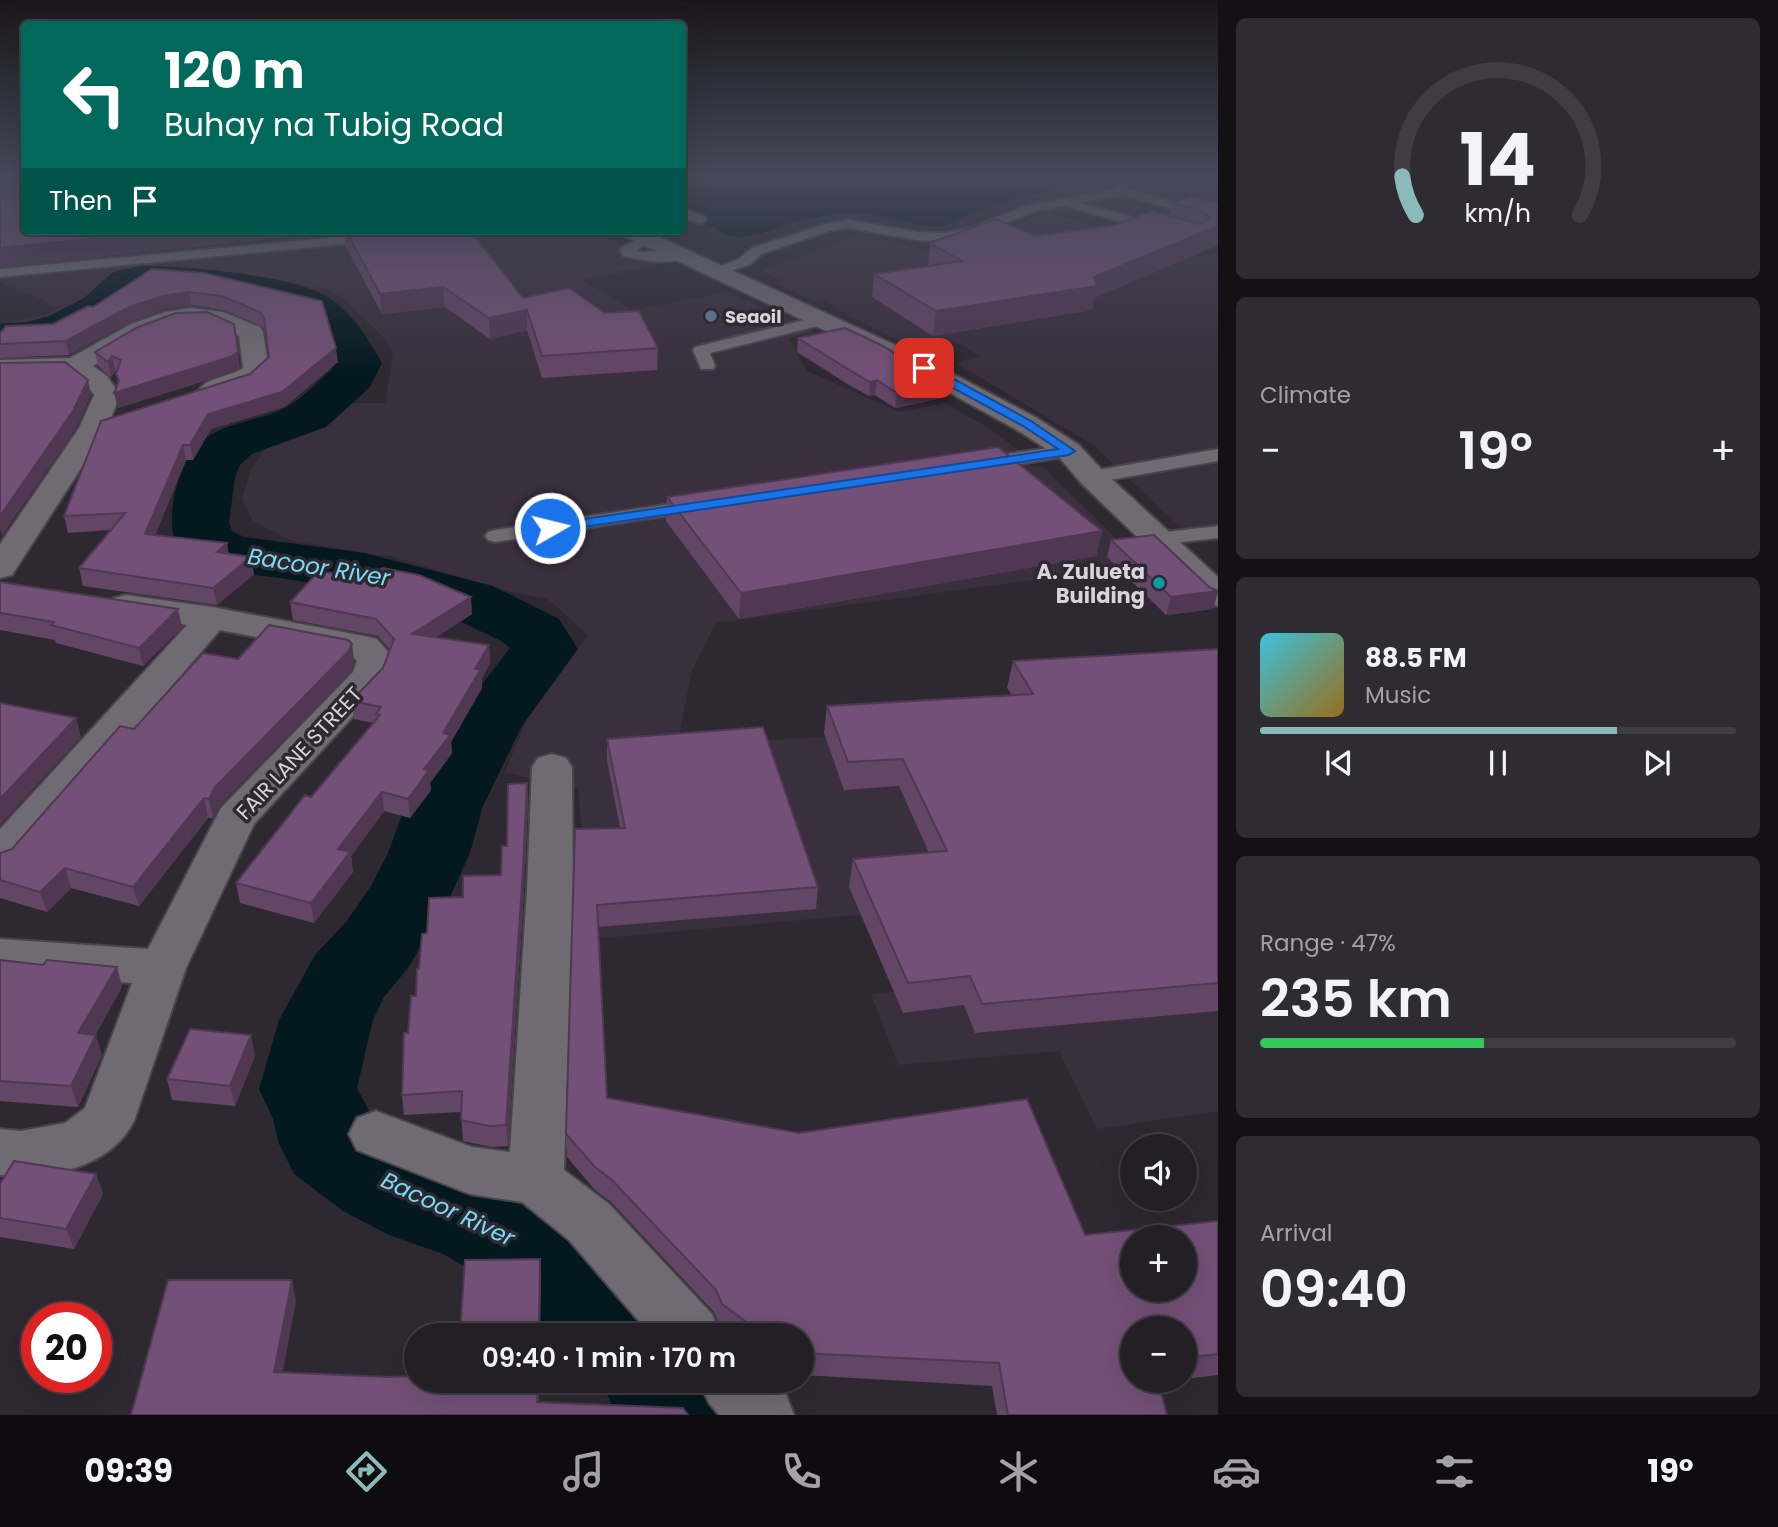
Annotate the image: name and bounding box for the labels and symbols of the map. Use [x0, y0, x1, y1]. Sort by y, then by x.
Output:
place label: Seaoil [725, 304, 781, 329]
marker: Seaoil [703, 308, 719, 324]
pin [894, 338, 954, 398]
position arrow [513, 491, 587, 565]
water label: Bacoor River [245, 540, 394, 594]
place label: A. Zulueta Building [1036, 557, 1145, 610]
marker: A. Zulueta Building [1151, 575, 1167, 591]
street label: FAIR LANE STREET [230, 680, 368, 826]
water label: Bacoor River [376, 1164, 521, 1254]
speed limit sign: 20 [21, 1302, 112, 1393]

